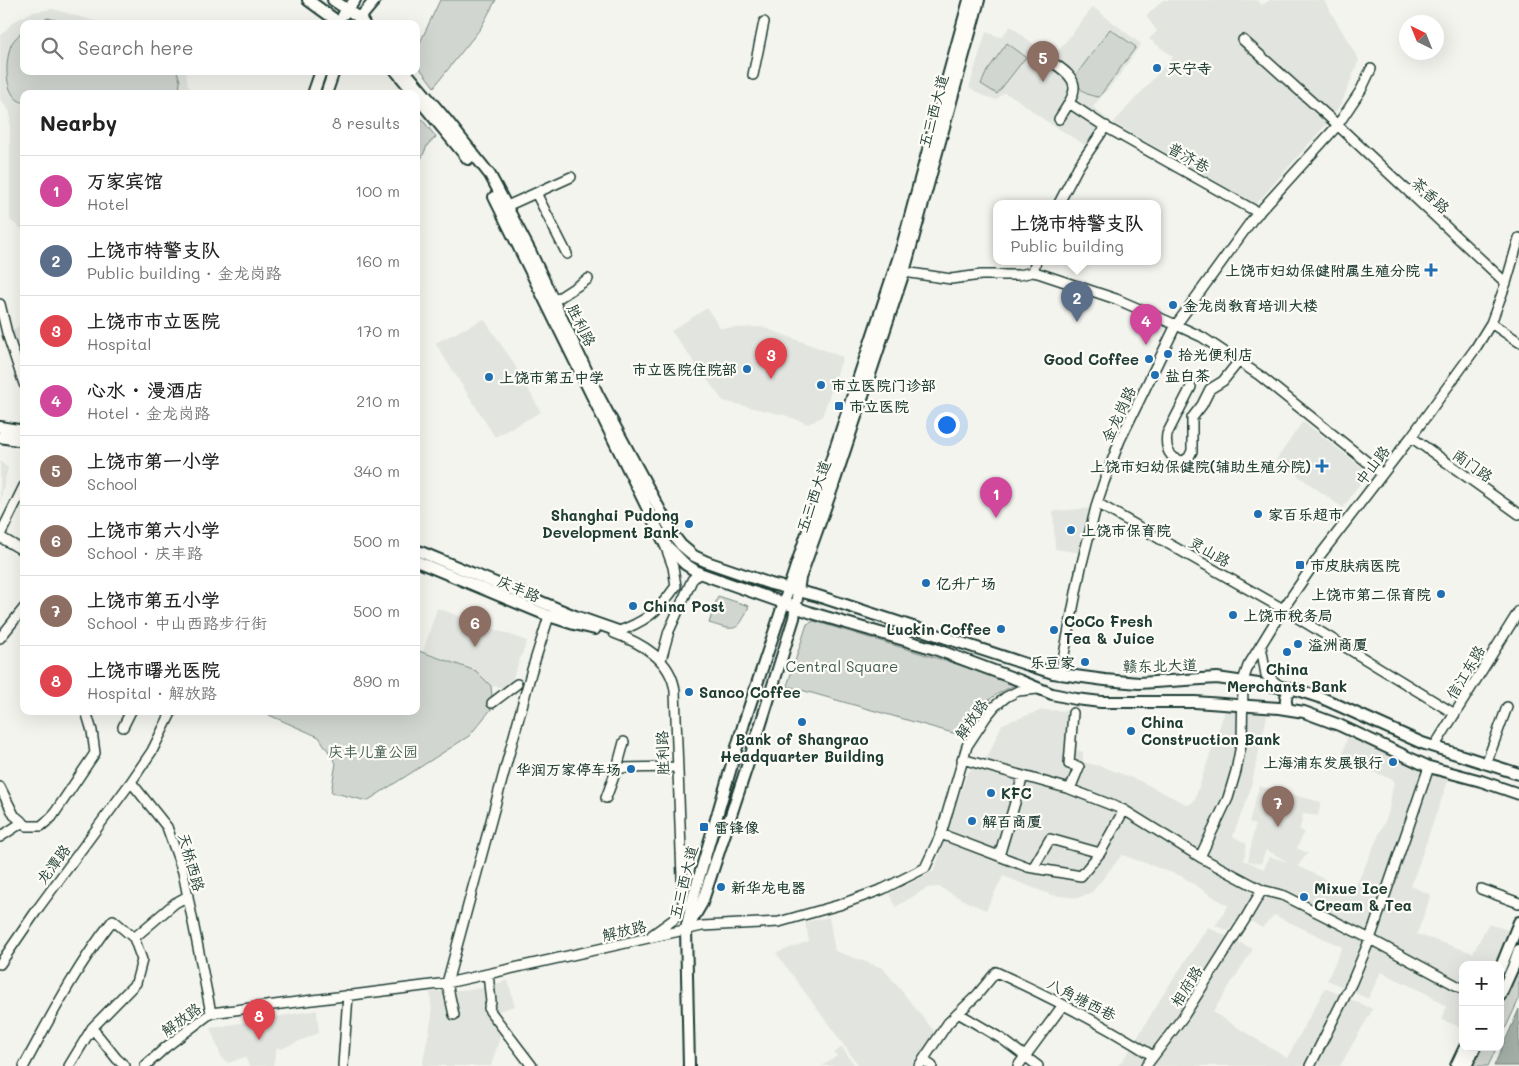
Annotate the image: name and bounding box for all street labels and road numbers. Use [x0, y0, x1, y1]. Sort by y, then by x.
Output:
street label: 五三西大道 [914, 72, 952, 150]
street label: 普济巷 [1164, 137, 1214, 177]
street label: 茶香路 [1408, 172, 1454, 218]
street label: 胜利路 [563, 300, 601, 350]
street label: 金龙岗路 [1096, 383, 1140, 445]
street label: 中山路 [1350, 441, 1394, 489]
street label: 南门路 [1449, 444, 1497, 486]
street label: 五三西大道 [791, 457, 835, 535]
street label: 灵山路 [1186, 531, 1234, 571]
street label: 庆丰路 [494, 570, 544, 606]
street label: 信江东路 [1441, 641, 1489, 703]
street label: 赣东北大道 [1122, 654, 1198, 676]
street label: 解放路 [950, 695, 992, 743]
street label: 胜利路 [651, 730, 673, 776]
street label: 天桥西路 [174, 830, 210, 894]
street label: 龙潭路 [31, 840, 75, 888]
street label: 五三西大道 [664, 843, 702, 921]
street label: 解放路 [600, 915, 648, 945]
street label: 相府路 [1165, 962, 1207, 1010]
street label: 八角塘西巷 [1044, 973, 1120, 1025]
street label: 解放路 [157, 998, 205, 1040]

